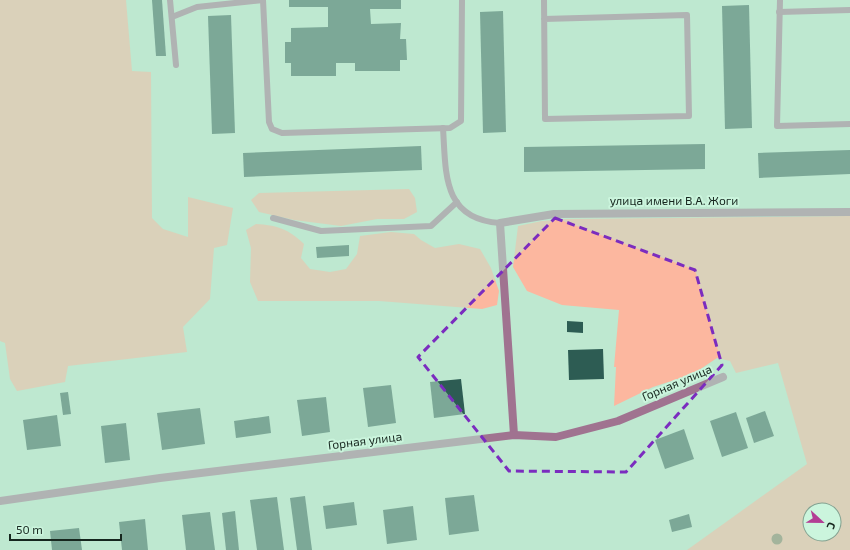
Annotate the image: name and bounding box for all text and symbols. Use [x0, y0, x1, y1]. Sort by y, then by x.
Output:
street label: улица имени В.А. Жоги [610, 193, 738, 208]
street label: Горная улица [640, 361, 714, 404]
street label: Горная улица [327, 429, 403, 452]
north arrow [802, 502, 842, 542]
scale bar [10, 516, 121, 542]
text: С [824, 520, 839, 532]
text: 50 m [16, 522, 43, 536]

